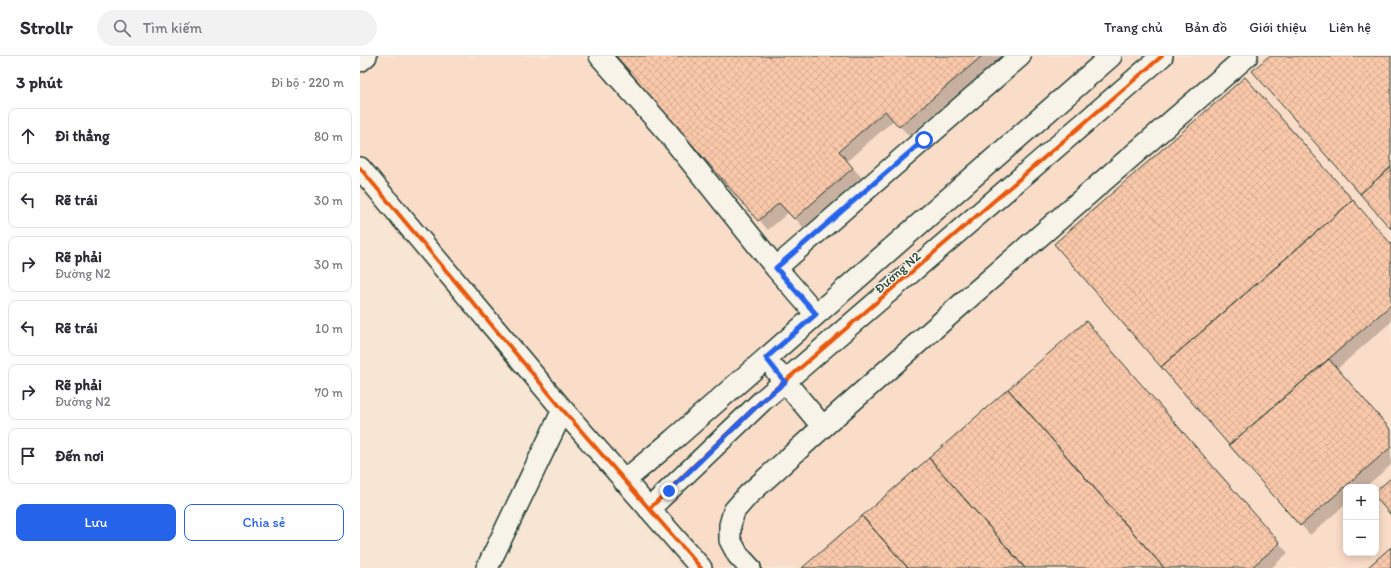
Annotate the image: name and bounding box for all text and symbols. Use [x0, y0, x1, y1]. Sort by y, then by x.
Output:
search box [97, 10, 377, 46]
text: Strollr [20, 16, 73, 39]
icon: search [111, 17, 133, 39]
text: Tìm kiếm [143, 19, 202, 37]
text: Trang chủ [1104, 19, 1163, 36]
text: Bản đồ [1185, 19, 1227, 36]
text: Giới thiệu [1249, 19, 1307, 36]
text: Liên hệ [1329, 19, 1371, 36]
text: 3 phút [16, 72, 63, 92]
text: Đi bộ · 220 m [271, 75, 344, 90]
icon: ahead [17, 125, 39, 147]
text: Đi thẳng [55, 127, 110, 145]
text: 80 m [314, 129, 343, 144]
route start [915, 131, 933, 149]
icon: left [17, 189, 39, 211]
text: Rẽ trái [55, 191, 98, 209]
text: 30 m [314, 193, 343, 208]
text: Rẽ phải [55, 248, 102, 266]
street label: Đường N2 [871, 248, 923, 296]
icon: right [17, 253, 39, 275]
text: 30 m [314, 257, 343, 272]
text: Đường N2 [55, 266, 111, 281]
icon: left [17, 317, 39, 339]
text: Rẽ trái [55, 319, 98, 337]
text: 10 m [315, 321, 343, 336]
text: Rẽ phải [55, 376, 102, 394]
icon: right [17, 381, 39, 403]
text: 70 m [315, 385, 343, 400]
text: Đường N2 [55, 394, 111, 409]
icon: arrive [17, 445, 39, 467]
text: Đến nơi [55, 447, 104, 465]
route end [660, 482, 678, 500]
map controls [1343, 484, 1379, 556]
button: + [1343, 484, 1379, 520]
button: Lưu [16, 504, 176, 541]
button: Chia sẻ [184, 504, 344, 541]
button: − [1343, 520, 1379, 556]

